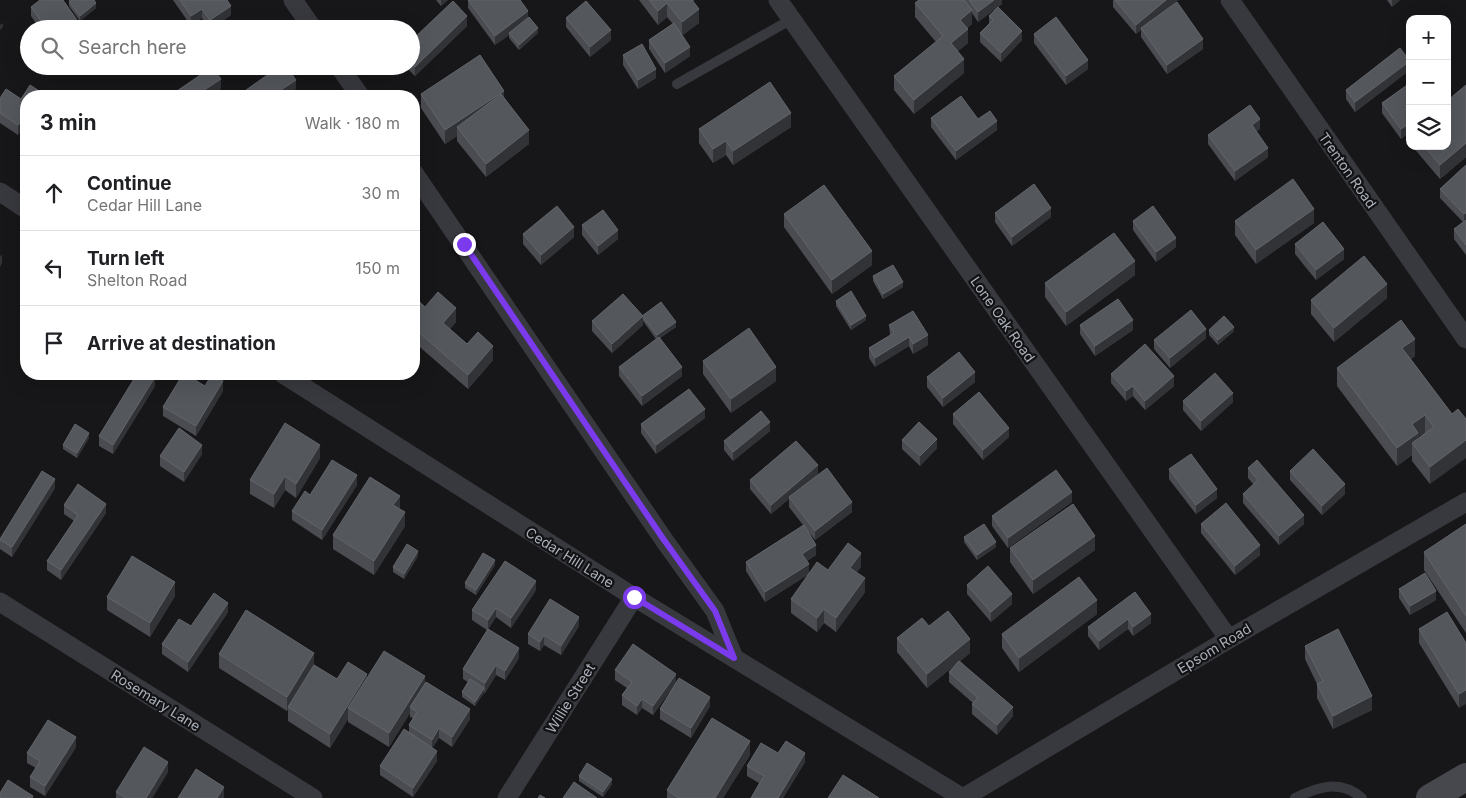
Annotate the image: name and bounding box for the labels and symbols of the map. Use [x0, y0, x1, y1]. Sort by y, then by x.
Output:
street label: Trenton Road [1316, 129, 1380, 211]
route end [453, 233, 476, 256]
street label: Lone Oak Road [967, 273, 1039, 365]
street label: Cedar Hill Lane [523, 523, 617, 591]
route start [623, 586, 646, 609]
street label: Epsom Road [1174, 619, 1254, 677]
street label: Willie Street [542, 660, 598, 736]
street label: Rosemary Lane [108, 666, 204, 734]

